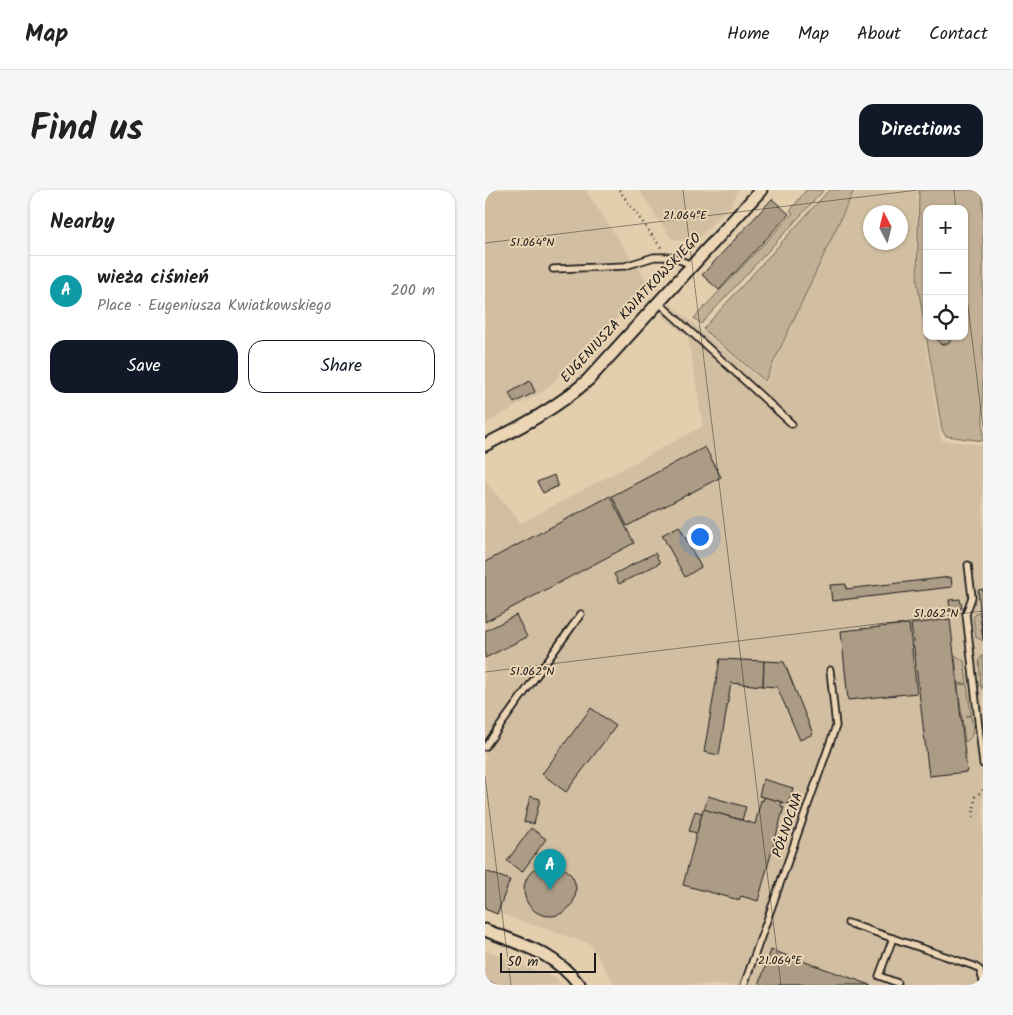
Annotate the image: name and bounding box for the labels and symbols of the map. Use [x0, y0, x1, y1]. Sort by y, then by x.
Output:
north arrow [863, 205, 908, 250]
text: 21.064°E [663, 206, 708, 225]
street label: EUGENIUSZA KWIATKOWSKIEGO [555, 228, 707, 388]
text: 51.064°N [510, 233, 554, 252]
your location [687, 524, 713, 550]
text: 51.062°N [914, 604, 958, 623]
text: 51.062°N [510, 662, 554, 681]
street label: PÓŁNOCNA [767, 789, 809, 861]
pin: A [534, 849, 566, 890]
scale bar [500, 950, 596, 973]
text: 21.064°E [758, 951, 803, 970]

